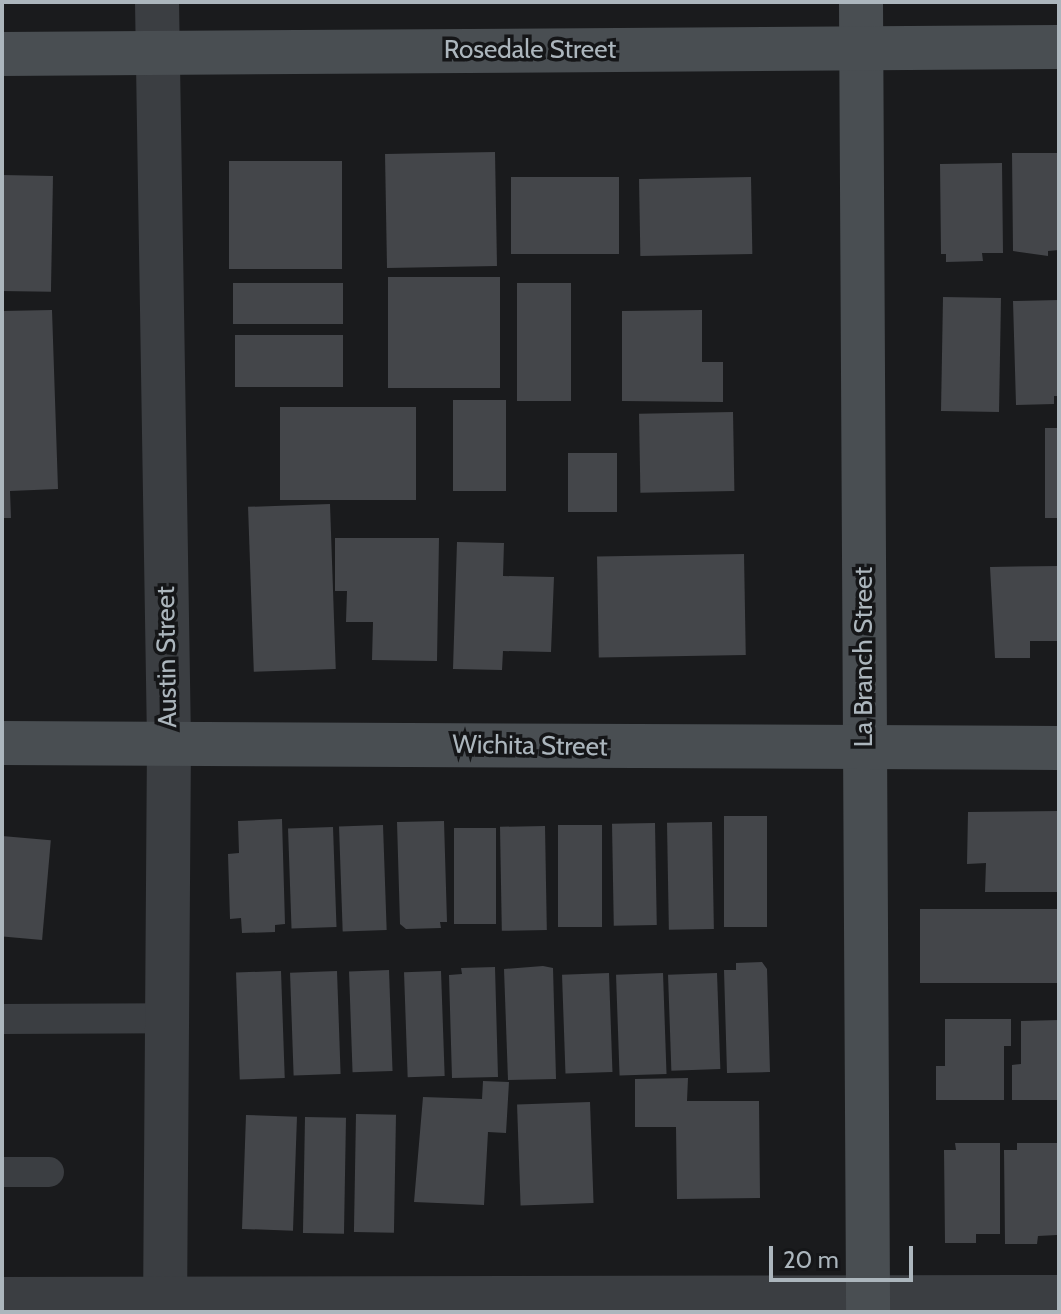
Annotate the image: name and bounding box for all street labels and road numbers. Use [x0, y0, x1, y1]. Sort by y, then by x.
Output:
street label: Rosedale Street [444, 34, 616, 66]
street label: La Branch Street [848, 567, 880, 747]
street label: Austin Street [150, 586, 184, 728]
street label: Wichita Street [452, 729, 608, 763]

